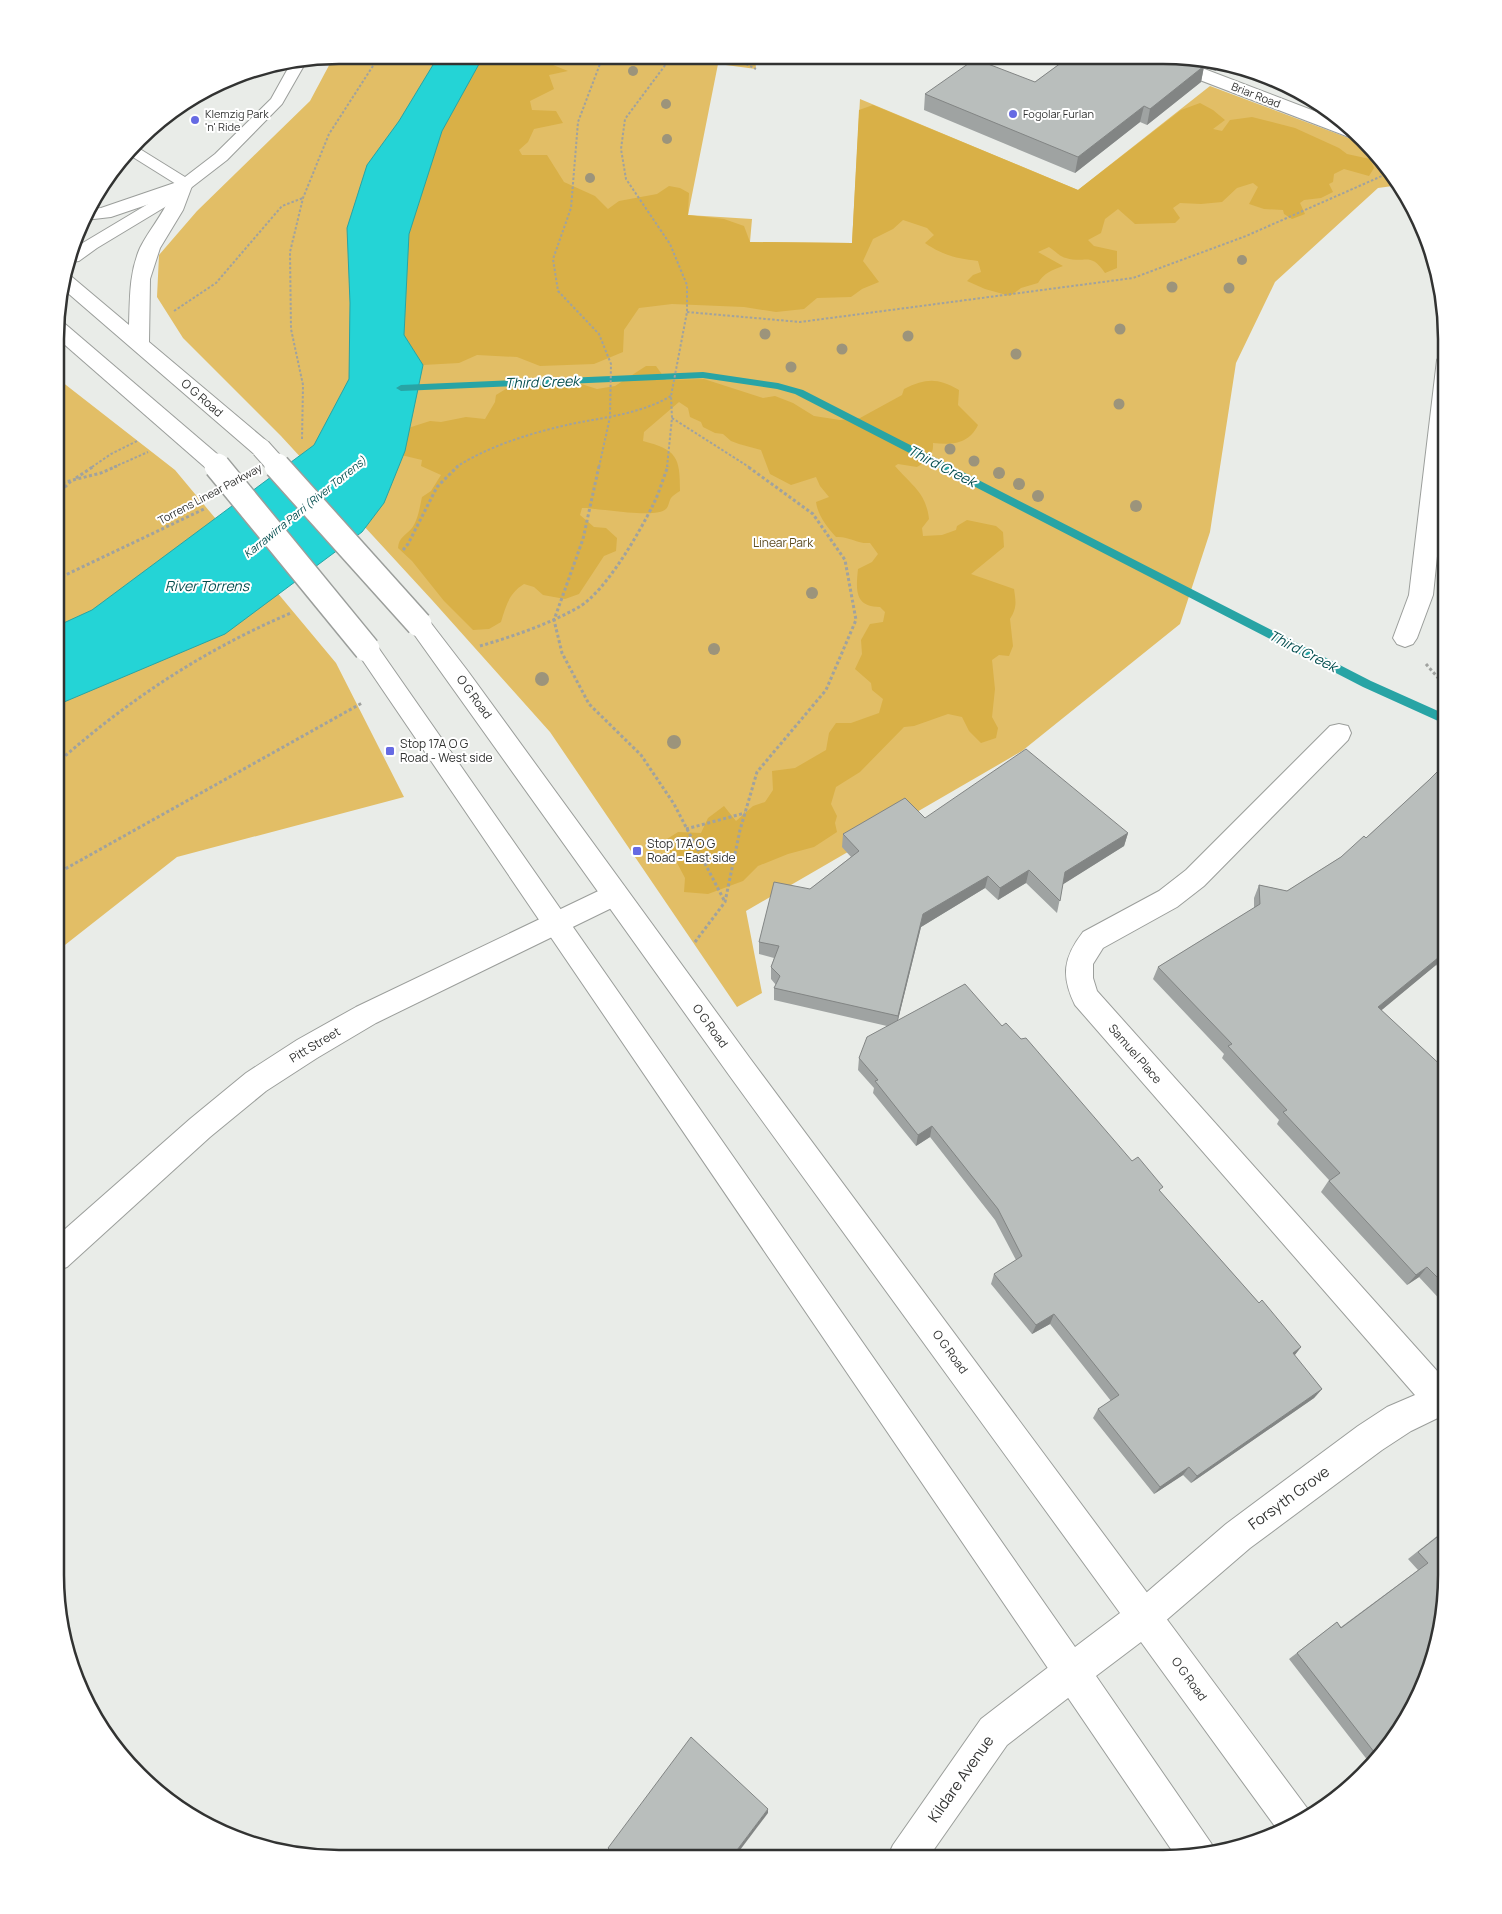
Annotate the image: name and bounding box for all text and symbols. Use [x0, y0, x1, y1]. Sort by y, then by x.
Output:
street label: Briar Road [1229, 78, 1283, 111]
place label: Klemzig Park 'n' Ride [205, 106, 269, 134]
place label: Fogolar Furlan [1023, 106, 1094, 121]
marker: Fogolar Furlan [1007, 108, 1019, 120]
marker: Klemzig Park 'n' Ride [189, 114, 201, 126]
water label: Third Creek [505, 371, 581, 392]
street label: O G Road [178, 375, 227, 421]
water label: Third Creek [905, 440, 981, 492]
water label: Karrawirra Parri (River Torrens) [240, 452, 369, 561]
street label: Torrens Linear Parkway [155, 460, 265, 527]
park label: Linear Park [753, 534, 814, 551]
water label: River Torrens [165, 576, 251, 595]
water label: Third Creek [1266, 625, 1342, 677]
street label: O G Road [453, 671, 496, 722]
place label: Stop 17A O G Road - West side [400, 735, 493, 766]
marker: Stop 17A O G Road - West side [384, 745, 396, 757]
place label: Stop 17A O G Road - East side [647, 835, 736, 866]
marker: Stop 17A O G Road - East side [631, 845, 643, 857]
street label: O G Road [689, 1000, 732, 1051]
street label: Samuel Place [1105, 1020, 1166, 1087]
street label: Pitt Street [286, 1023, 344, 1066]
street label: O G Road [929, 1326, 972, 1377]
street label: Forsyth Grove [1244, 1461, 1334, 1534]
street label: O G Road [1168, 1653, 1211, 1704]
street label: Kildare Avenue [923, 1731, 998, 1826]

